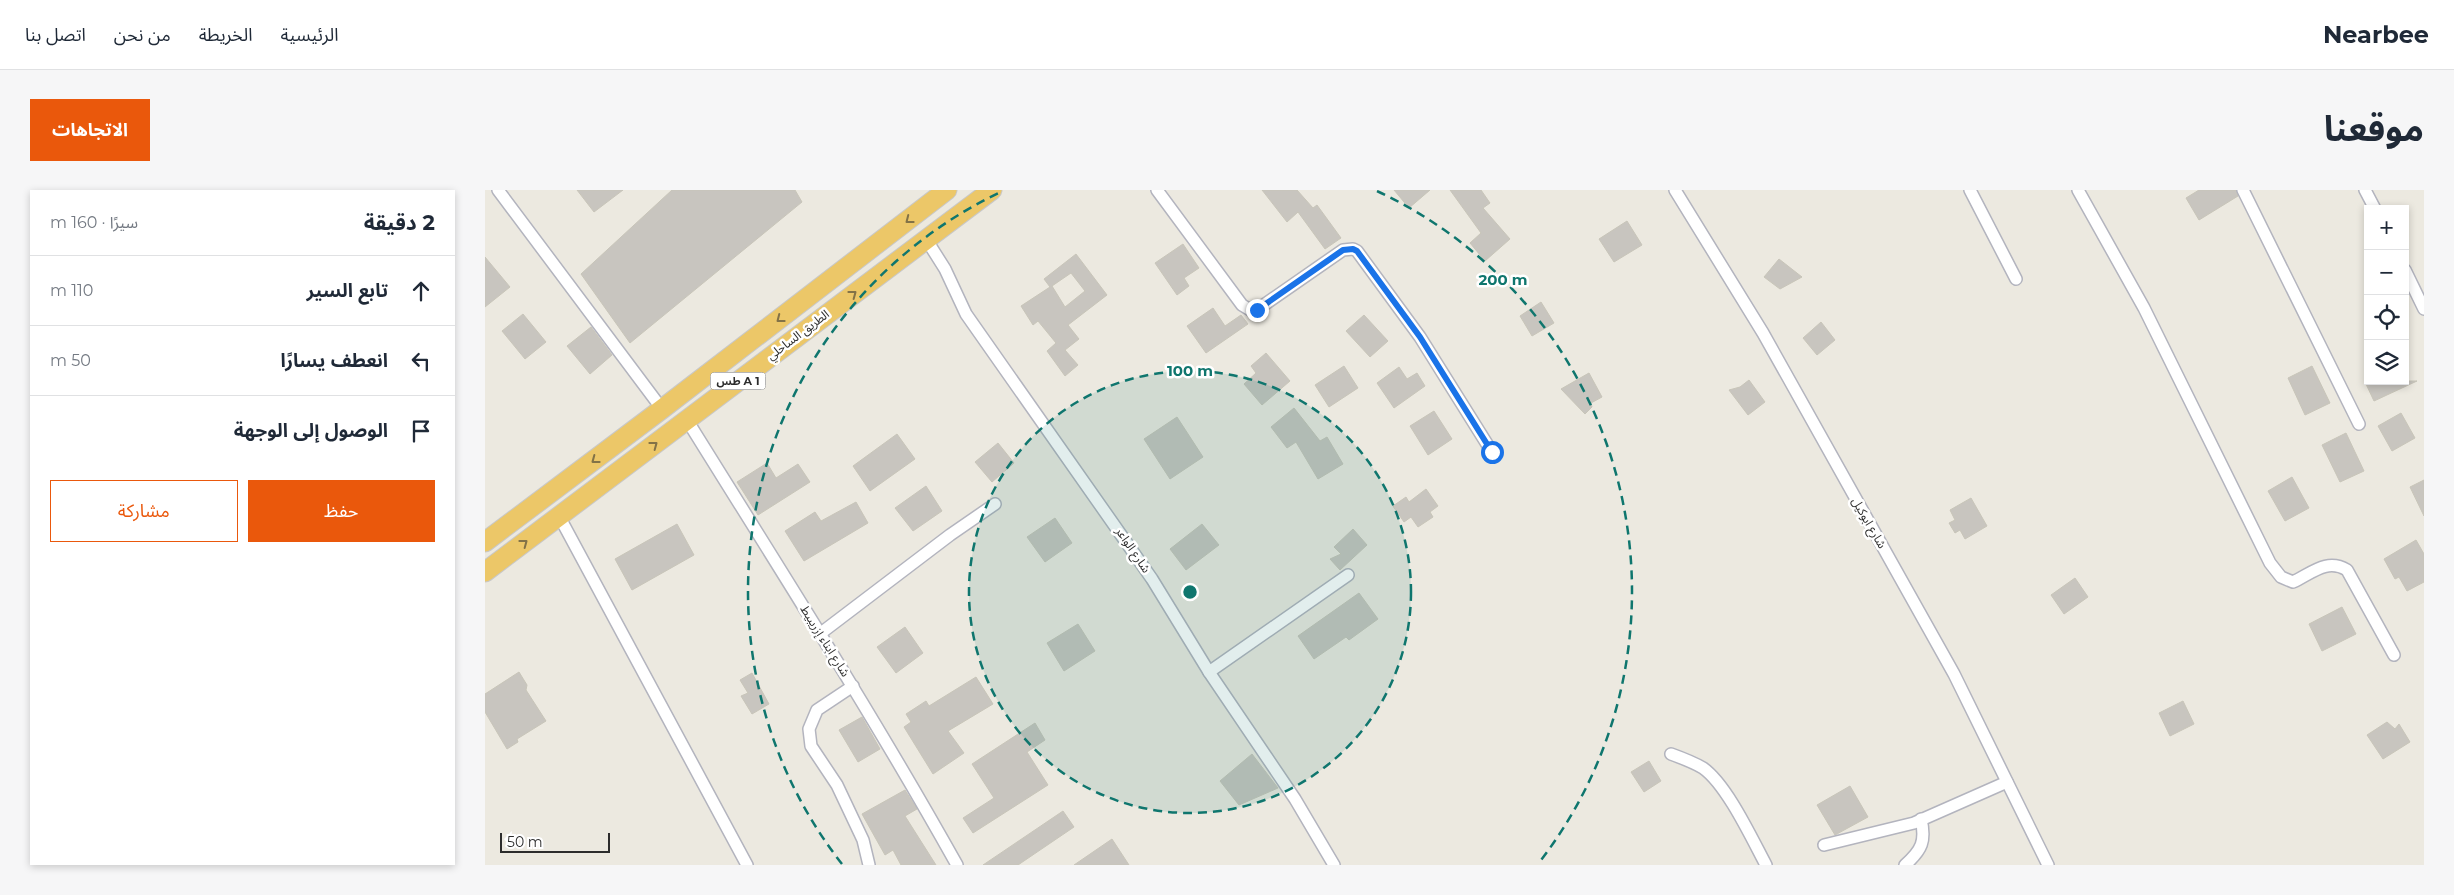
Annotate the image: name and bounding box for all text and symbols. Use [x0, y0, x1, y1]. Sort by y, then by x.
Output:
text: Nearbee [2323, 20, 2429, 49]
text: اتصل بنا [25, 24, 86, 46]
text: من نحن [114, 24, 171, 46]
text: الخريطة [199, 24, 253, 46]
text: الرئيسية [281, 24, 338, 46]
button: الاتجاهات [30, 99, 150, 161]
text: موقعنا [2324, 107, 2424, 150]
map controls [2364, 205, 2409, 385]
button: + [2364, 205, 2409, 250]
text: 2 دقيقة [364, 210, 435, 235]
text: سيرًا · 160 m [50, 213, 138, 232]
one-way arrow [906, 214, 915, 222]
button: − [2364, 250, 2409, 295]
text: 200 m [1478, 270, 1528, 289]
icon: ahead [407, 277, 435, 305]
text: تابع السير [306, 279, 388, 302]
text: 110 m [50, 281, 93, 300]
one-way arrow [847, 291, 857, 300]
button: locate [2364, 295, 2409, 340]
route end [1246, 299, 1269, 322]
street label: الطريق الساحلي [763, 306, 834, 365]
one-way arrow [777, 313, 786, 321]
button: layers [2364, 340, 2409, 385]
icon: left [407, 347, 435, 375]
text: انعطف يسارًا [281, 349, 388, 372]
text: 50 m [50, 351, 91, 370]
text: 100 m [1167, 361, 1213, 380]
road number: طس A 1 [711, 372, 765, 390]
icon: arrive [407, 417, 435, 445]
text: الوصول إلى الوجهة [234, 419, 388, 442]
route start [1481, 441, 1504, 464]
one-way arrow [648, 442, 658, 451]
one-way arrow [592, 454, 601, 462]
button: مشاركة [50, 480, 238, 542]
button: حفظ [248, 480, 435, 542]
street label: شارع ابوكيل [1847, 495, 1890, 552]
street label: شارع الواعر [1110, 523, 1154, 577]
one-way arrow [518, 540, 527, 548]
centre of rings [1181, 583, 1199, 601]
street label: شارع ابناء إزريبيط [796, 602, 853, 680]
scale bar [500, 830, 610, 853]
text: 50 m [507, 833, 543, 851]

